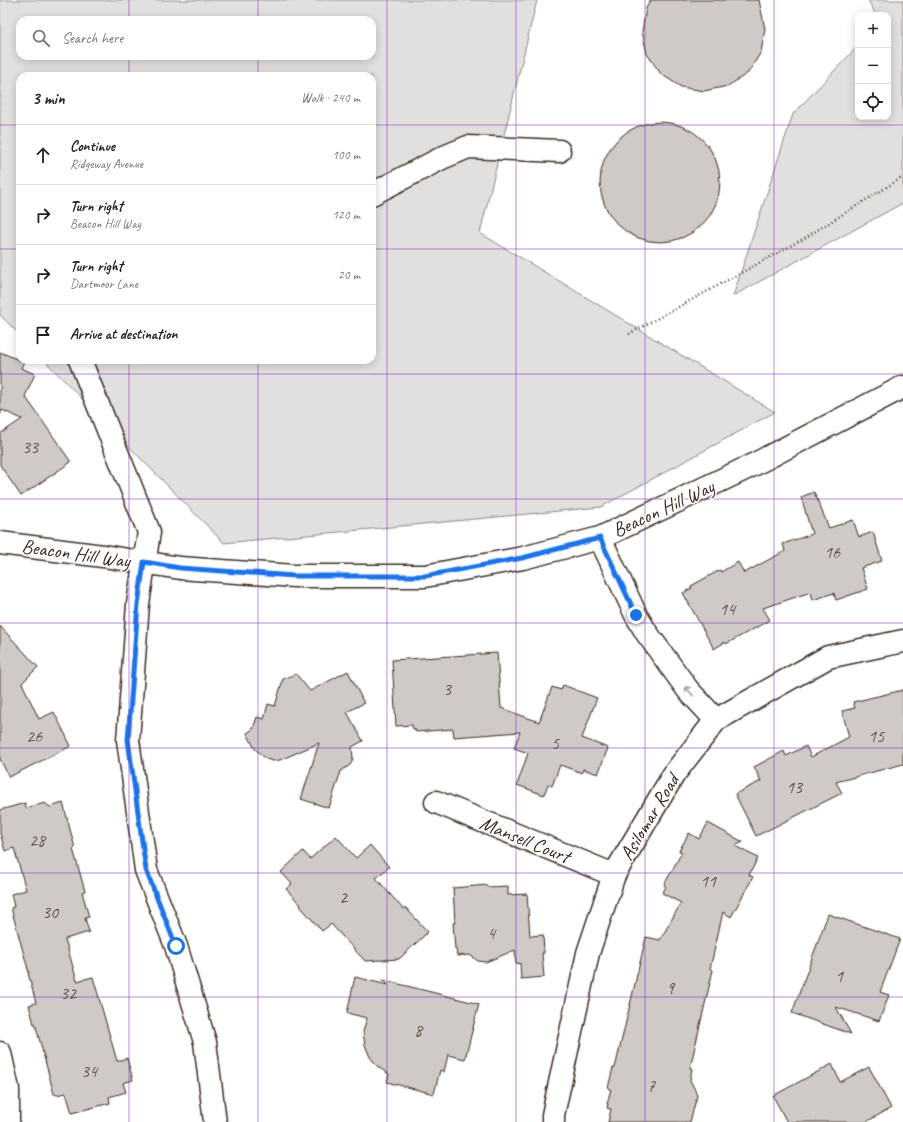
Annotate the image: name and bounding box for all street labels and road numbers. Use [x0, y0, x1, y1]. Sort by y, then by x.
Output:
street label: Beacon Hill Way [609, 474, 719, 543]
street label: Beacon Hill Way [20, 534, 133, 574]
street label: Asilomar Road [614, 767, 686, 865]
street label: Mansell Court [476, 810, 577, 870]

